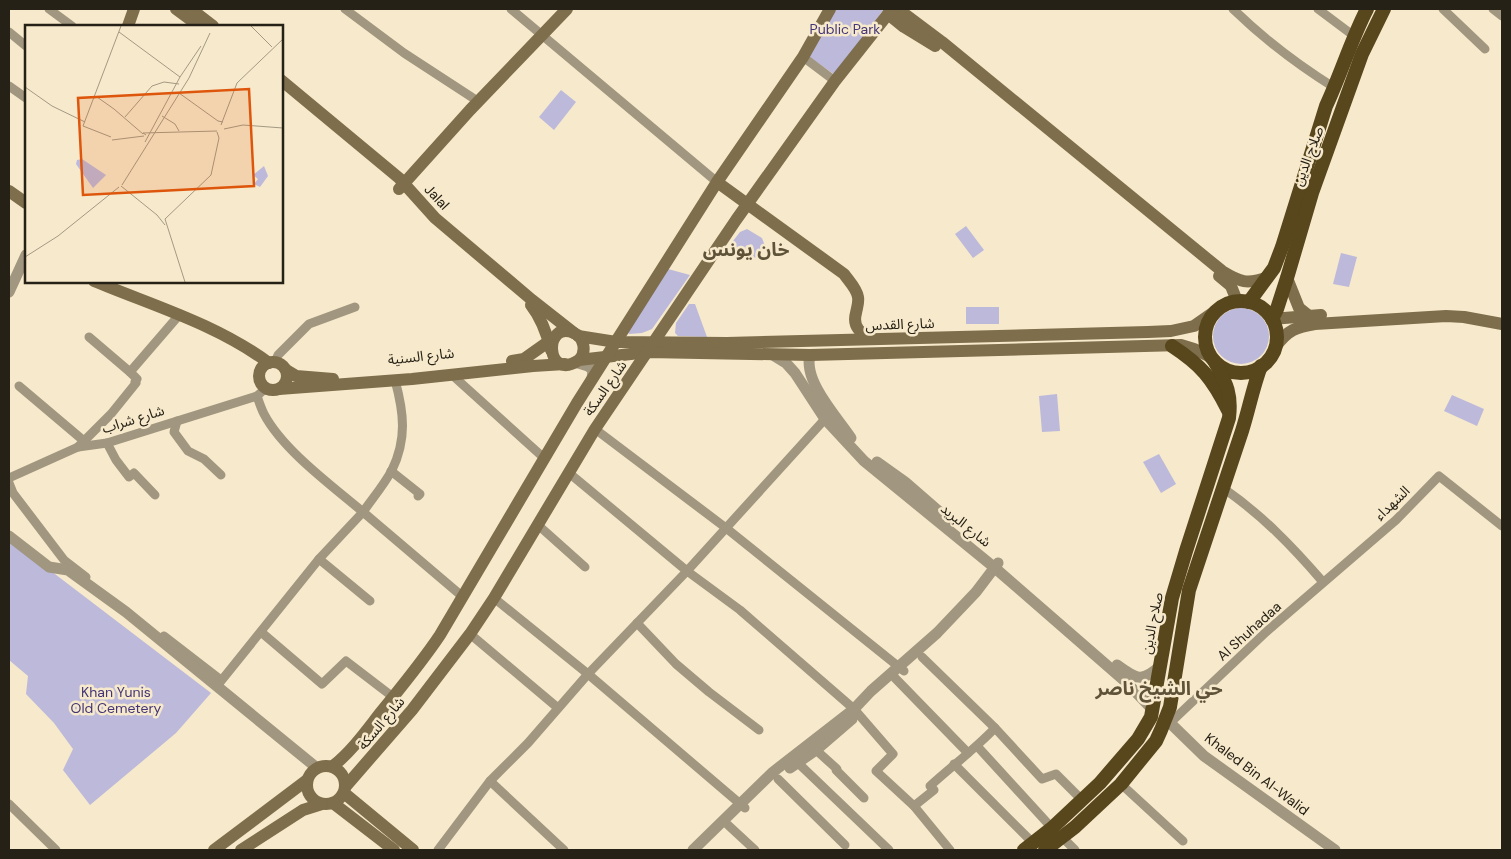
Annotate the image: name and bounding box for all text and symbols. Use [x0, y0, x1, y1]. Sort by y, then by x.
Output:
park label: Public Park [810, 20, 880, 38]
inset map [25, 25, 282, 282]
street label: صلاح الدين [1288, 123, 1330, 189]
street label: Jalal [421, 180, 453, 214]
district label: خان يونس [703, 237, 789, 262]
street label: شارع القدس [865, 314, 935, 336]
street label: شارع السنية [387, 344, 455, 370]
street label: شارع السكة [579, 357, 632, 420]
street label: شارع شراب [100, 401, 167, 439]
street label: الشهداء [1370, 482, 1414, 524]
street label: شارع البريد [936, 499, 995, 552]
street label: صلاح الدين [1137, 590, 1169, 656]
street label: Al Shuhadaa [1213, 598, 1285, 664]
district label: حي الشيخ ناصر [1094, 676, 1223, 703]
park label: Khan Yunis Old Cemetery [71, 683, 162, 717]
street label: شارع السكة [354, 693, 410, 755]
street label: Khaled Bin Al-Walid [1201, 729, 1313, 819]

